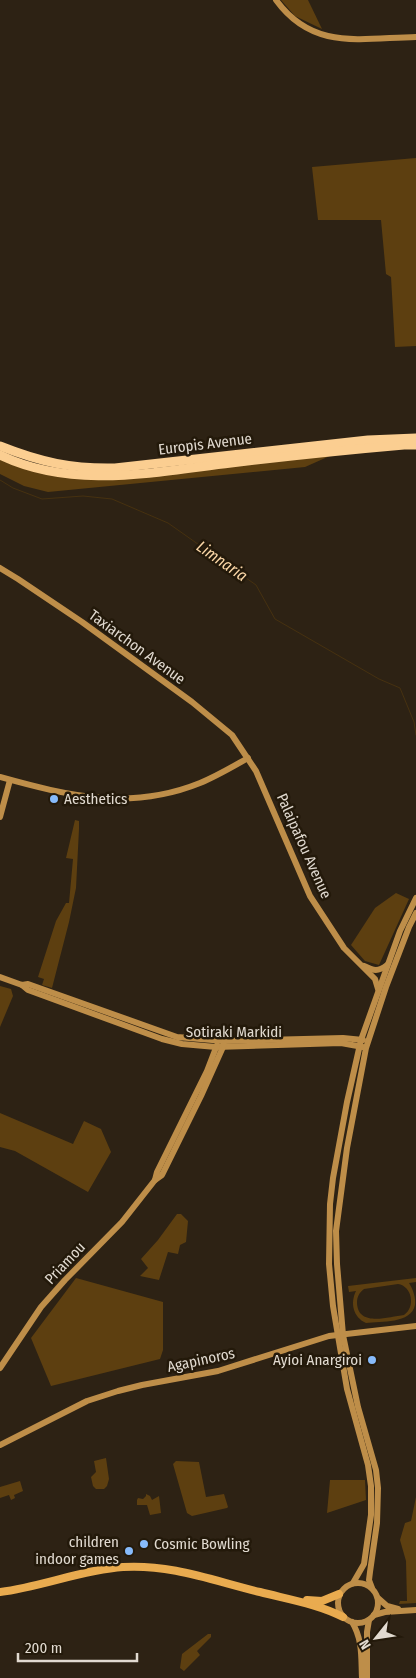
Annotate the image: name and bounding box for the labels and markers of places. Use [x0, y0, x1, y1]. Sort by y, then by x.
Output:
place label: Aesthetics [64, 790, 127, 808]
marker: Aesthetics [48, 793, 60, 805]
place label: Ayioi Anargiroi [273, 1351, 362, 1369]
marker: Ayioi Anargiroi [366, 1354, 378, 1366]
place label: children indoor games [35, 1533, 119, 1568]
place label: Cosmic Bowling [154, 1535, 250, 1553]
marker: Cosmic Bowling [138, 1538, 150, 1550]
marker: children indoor games [123, 1545, 135, 1557]

